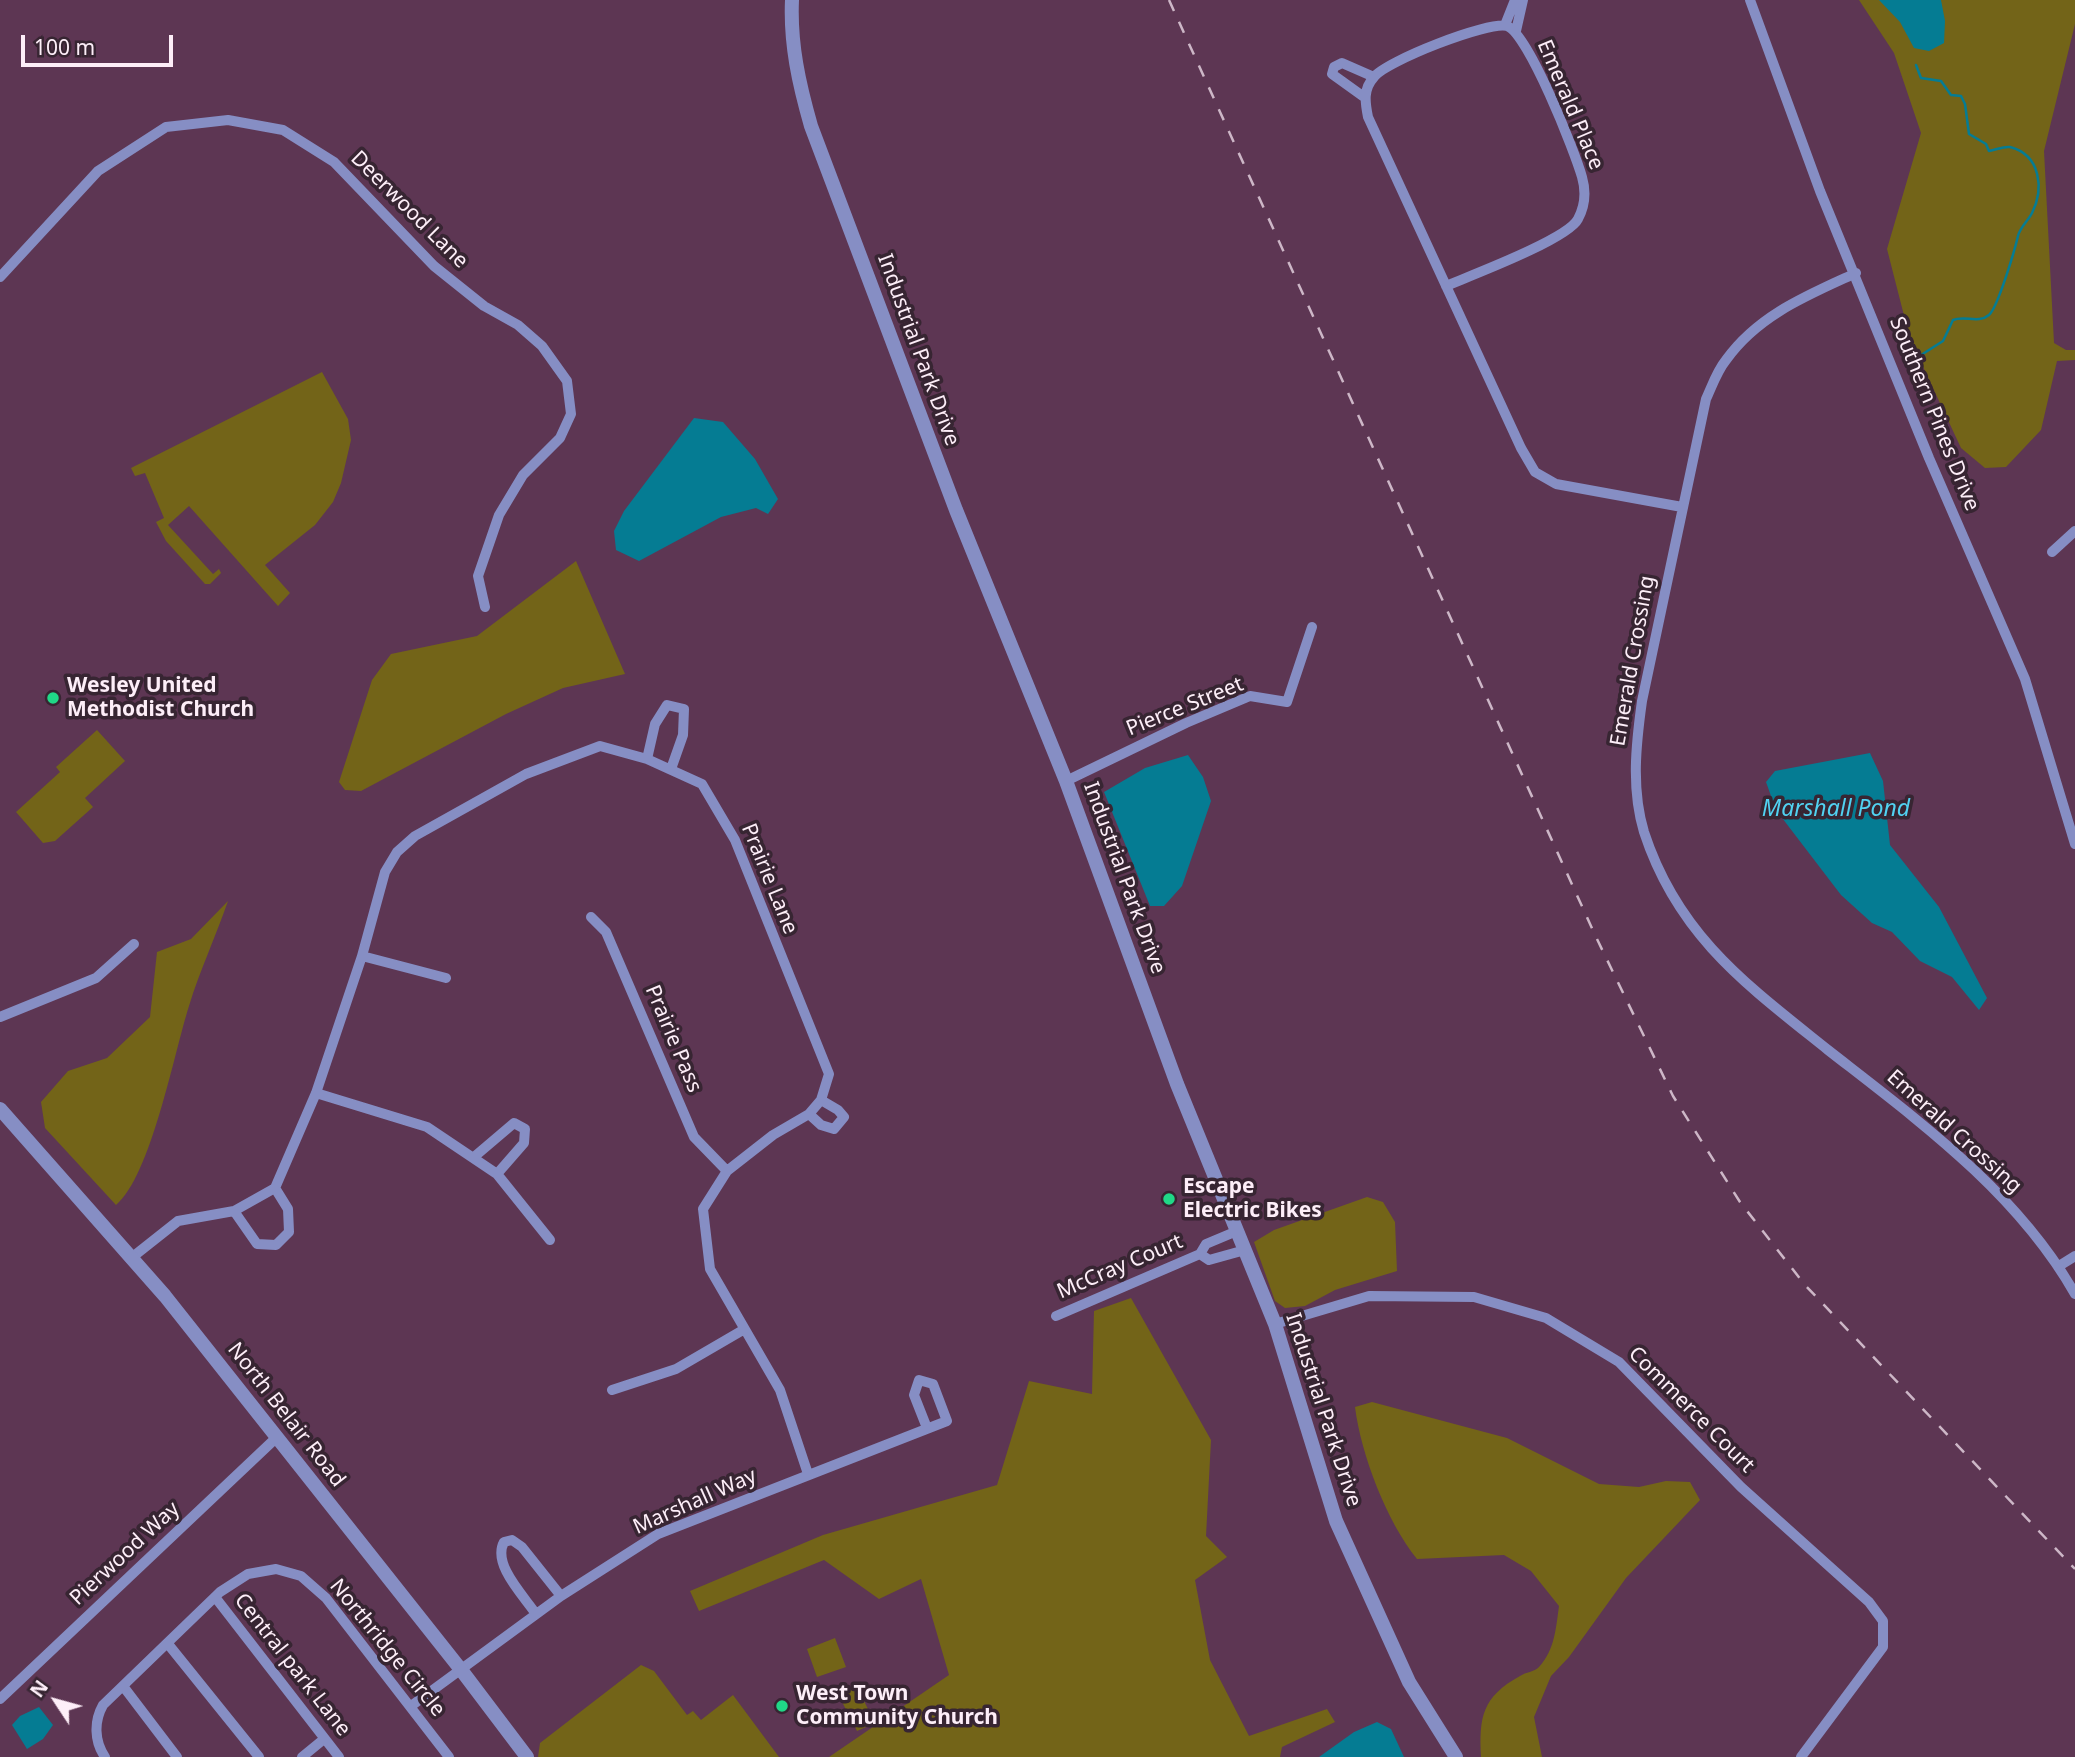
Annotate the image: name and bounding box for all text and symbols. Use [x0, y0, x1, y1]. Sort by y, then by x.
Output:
scale bar [24, 21, 177, 65]
text: 100 m [34, 33, 95, 61]
street label: Emerald Place [1531, 36, 1609, 174]
street label: Deerwood Lane [345, 146, 473, 274]
street label: Industrial Park Drive [872, 251, 964, 449]
street label: Southern Pines Drive [1884, 313, 1984, 515]
street label: Emerald Crossing [1606, 574, 1660, 748]
street label: Pierce Street [1123, 672, 1247, 742]
place label: Wesley United Methodist Church [67, 673, 254, 723]
marker: Wesley United Methodist Church [45, 690, 61, 706]
street label: Industrial Park Drive [1078, 779, 1170, 977]
water label: Marshall Pond [1762, 795, 1910, 823]
street label: Prairie Lane [735, 820, 803, 938]
street label: Prairie Pass [639, 982, 707, 1096]
street label: Emerald Crossing [1881, 1065, 2027, 1199]
place label: Escape Electric Bikes [1183, 1174, 1322, 1224]
marker: Escape Electric Bikes [1161, 1191, 1177, 1207]
street label: McCray Court [1053, 1229, 1187, 1305]
street label: Industrial Park Drive [1280, 1310, 1366, 1510]
street label: North Belair Road [222, 1338, 350, 1492]
street label: Commerce Court [1623, 1342, 1759, 1478]
street label: Marshall Way [629, 1464, 761, 1540]
street label: Pierwood Way [65, 1497, 185, 1611]
street label: Northridge Circle [324, 1574, 450, 1722]
street label: Central park Lane [228, 1589, 356, 1741]
north arrow [21, 1666, 91, 1736]
text: N [24, 1675, 54, 1703]
place label: West Town Community Church [796, 1681, 998, 1731]
marker: West Town Community Church [774, 1698, 790, 1714]

